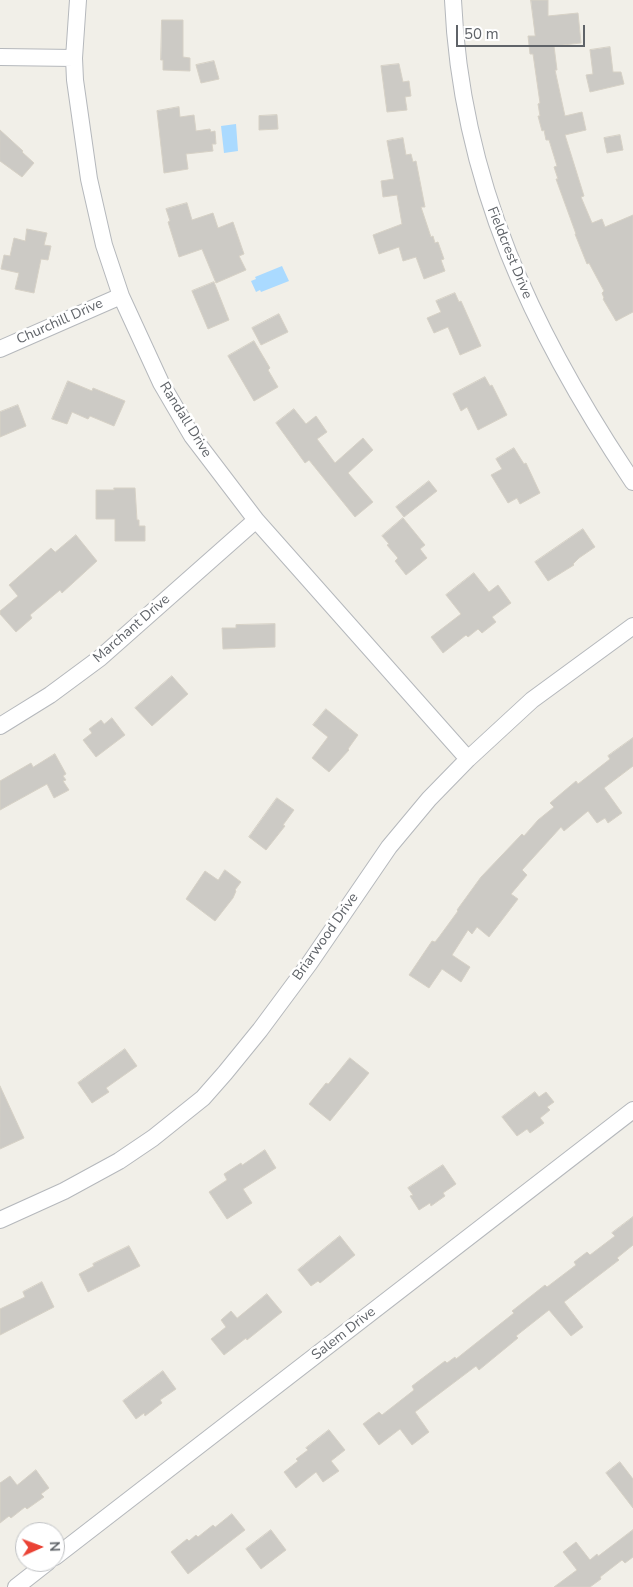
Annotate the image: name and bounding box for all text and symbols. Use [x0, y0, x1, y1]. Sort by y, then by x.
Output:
scale bar [458, 15, 587, 47]
text: 50 m [464, 24, 499, 44]
street label: Fieldcrest Drive [483, 205, 535, 301]
street label: Churchill Drive [14, 295, 106, 349]
street label: Randall Drive [155, 379, 215, 461]
street label: Marchant Drive [90, 591, 174, 667]
street label: Briarwood Drive [290, 890, 362, 984]
street label: Salem Drive [309, 1304, 379, 1364]
north arrow [15, 1522, 65, 1572]
text: N [45, 1541, 64, 1552]

